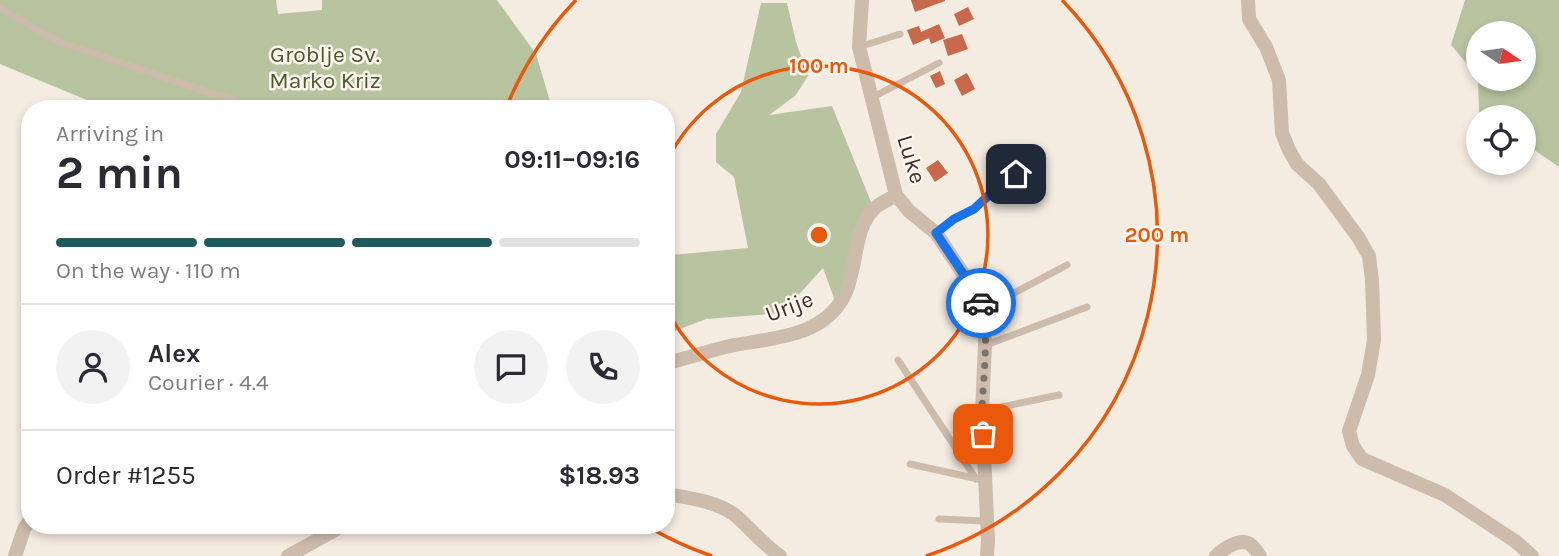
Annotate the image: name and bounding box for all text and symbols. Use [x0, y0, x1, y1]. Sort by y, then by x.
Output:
north arrow [1466, 21, 1536, 91]
map controls [1466, 21, 1536, 175]
park label: Groblje Sv. Marko Kriz [269, 41, 381, 94]
text: 100 m [789, 54, 849, 78]
button: locate [1466, 105, 1536, 175]
text: Arriving in [56, 120, 164, 147]
street label: Luke [891, 132, 932, 187]
text: 09:11–09:16 [504, 144, 640, 175]
pin [986, 144, 1046, 204]
text: 2 min [56, 146, 183, 200]
icon: home [997, 155, 1035, 193]
centre of rings [807, 223, 831, 247]
text: 200 m [1125, 223, 1189, 247]
text: On the way · 110 m [56, 257, 241, 284]
courier [946, 268, 1016, 338]
icon: car [962, 284, 1000, 322]
street label: Urije [761, 285, 817, 328]
button: person [56, 330, 130, 404]
button: chat [474, 330, 548, 404]
button: phone [566, 330, 640, 404]
text: Alex [148, 338, 200, 369]
text: Courier · 4.4 [148, 369, 269, 396]
pin [953, 404, 1013, 464]
icon: bag [964, 415, 1002, 453]
text: Order #1255 [56, 460, 196, 491]
text: $18.93 [558, 460, 640, 491]

